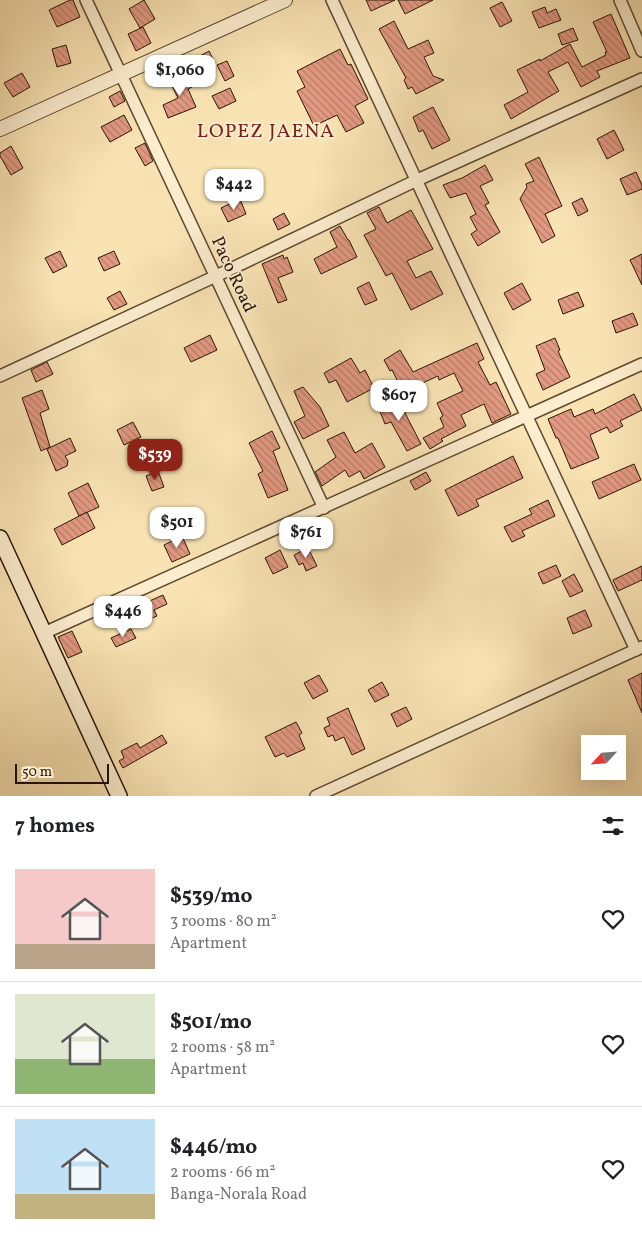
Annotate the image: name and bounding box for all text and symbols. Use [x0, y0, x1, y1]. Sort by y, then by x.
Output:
pin: $1,060 [139, 54, 221, 97]
text: $1,060 [156, 60, 204, 82]
district label: LOPEZ JAENA [197, 118, 335, 146]
pin: $442 [204, 168, 264, 211]
text: $442 [216, 174, 252, 196]
street label: Paco Road [204, 233, 261, 317]
pin: $607 [369, 380, 429, 422]
text: $607 [381, 385, 417, 407]
pin: $539 [125, 438, 185, 481]
text: $539 [138, 444, 172, 466]
pin: $501 [147, 506, 207, 549]
text: $501 [161, 512, 193, 534]
pin: $761 [276, 516, 336, 559]
text: $761 [290, 522, 322, 544]
pin: $446 [93, 596, 153, 638]
text: $446 [104, 601, 142, 623]
north arrow [581, 735, 626, 780]
map controls [581, 735, 626, 780]
scale bar [15, 761, 109, 784]
text: 50 m [22, 763, 52, 782]
text: 7 homes [15, 812, 95, 841]
icon: filters [599, 812, 627, 840]
text: $539/mo [170, 882, 253, 911]
icon: home [55, 889, 115, 949]
icon: heart [599, 905, 627, 933]
text: 3 rooms · 80 m² [170, 911, 277, 933]
text: Apartment [170, 933, 247, 955]
text: $501/mo [170, 1008, 252, 1037]
icon: home [55, 1014, 115, 1074]
icon: heart [599, 1030, 627, 1058]
text: 2 rooms · 58 m² [170, 1037, 275, 1059]
text: Apartment [170, 1059, 247, 1081]
text: $446/mo [170, 1133, 257, 1162]
icon: home [55, 1139, 115, 1199]
icon: heart [599, 1155, 627, 1183]
text: 2 rooms · 66 m² [170, 1162, 276, 1184]
text: Banga-Norala Road [170, 1184, 307, 1206]

